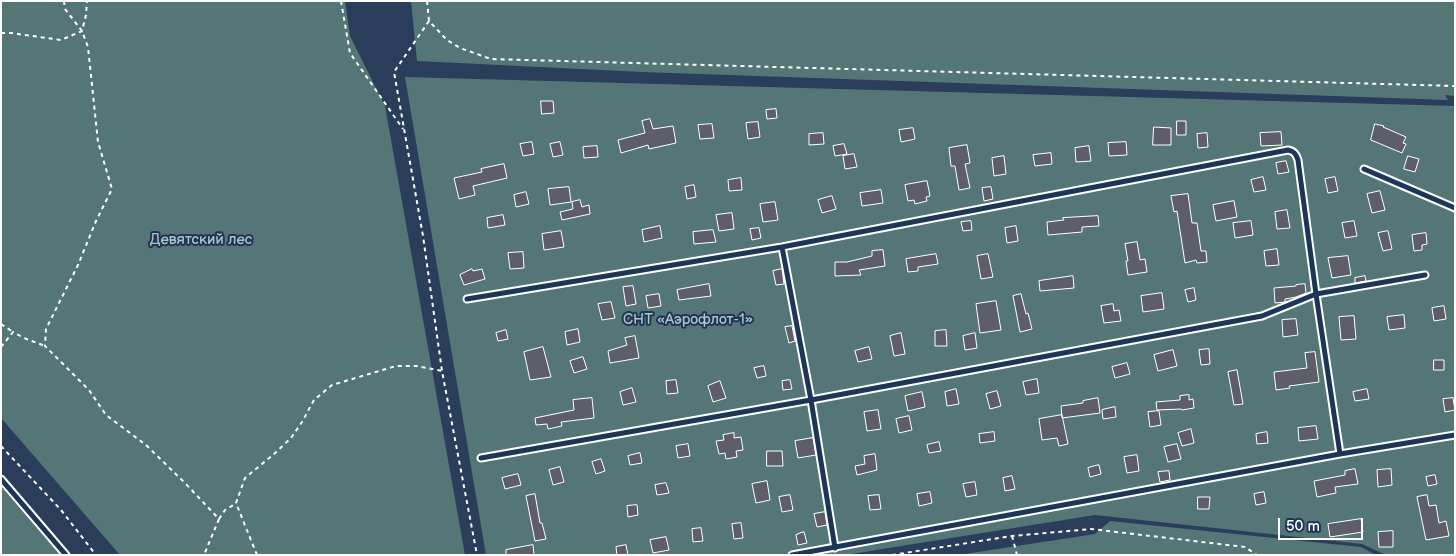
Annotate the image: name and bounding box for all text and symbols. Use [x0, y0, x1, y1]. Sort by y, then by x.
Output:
park label: Девятский лес [150, 231, 252, 249]
park label: СНТ «Аэрофлот-1» [623, 311, 753, 329]
scale bar [1281, 508, 1366, 540]
text: 50 m [1286, 517, 1320, 536]

